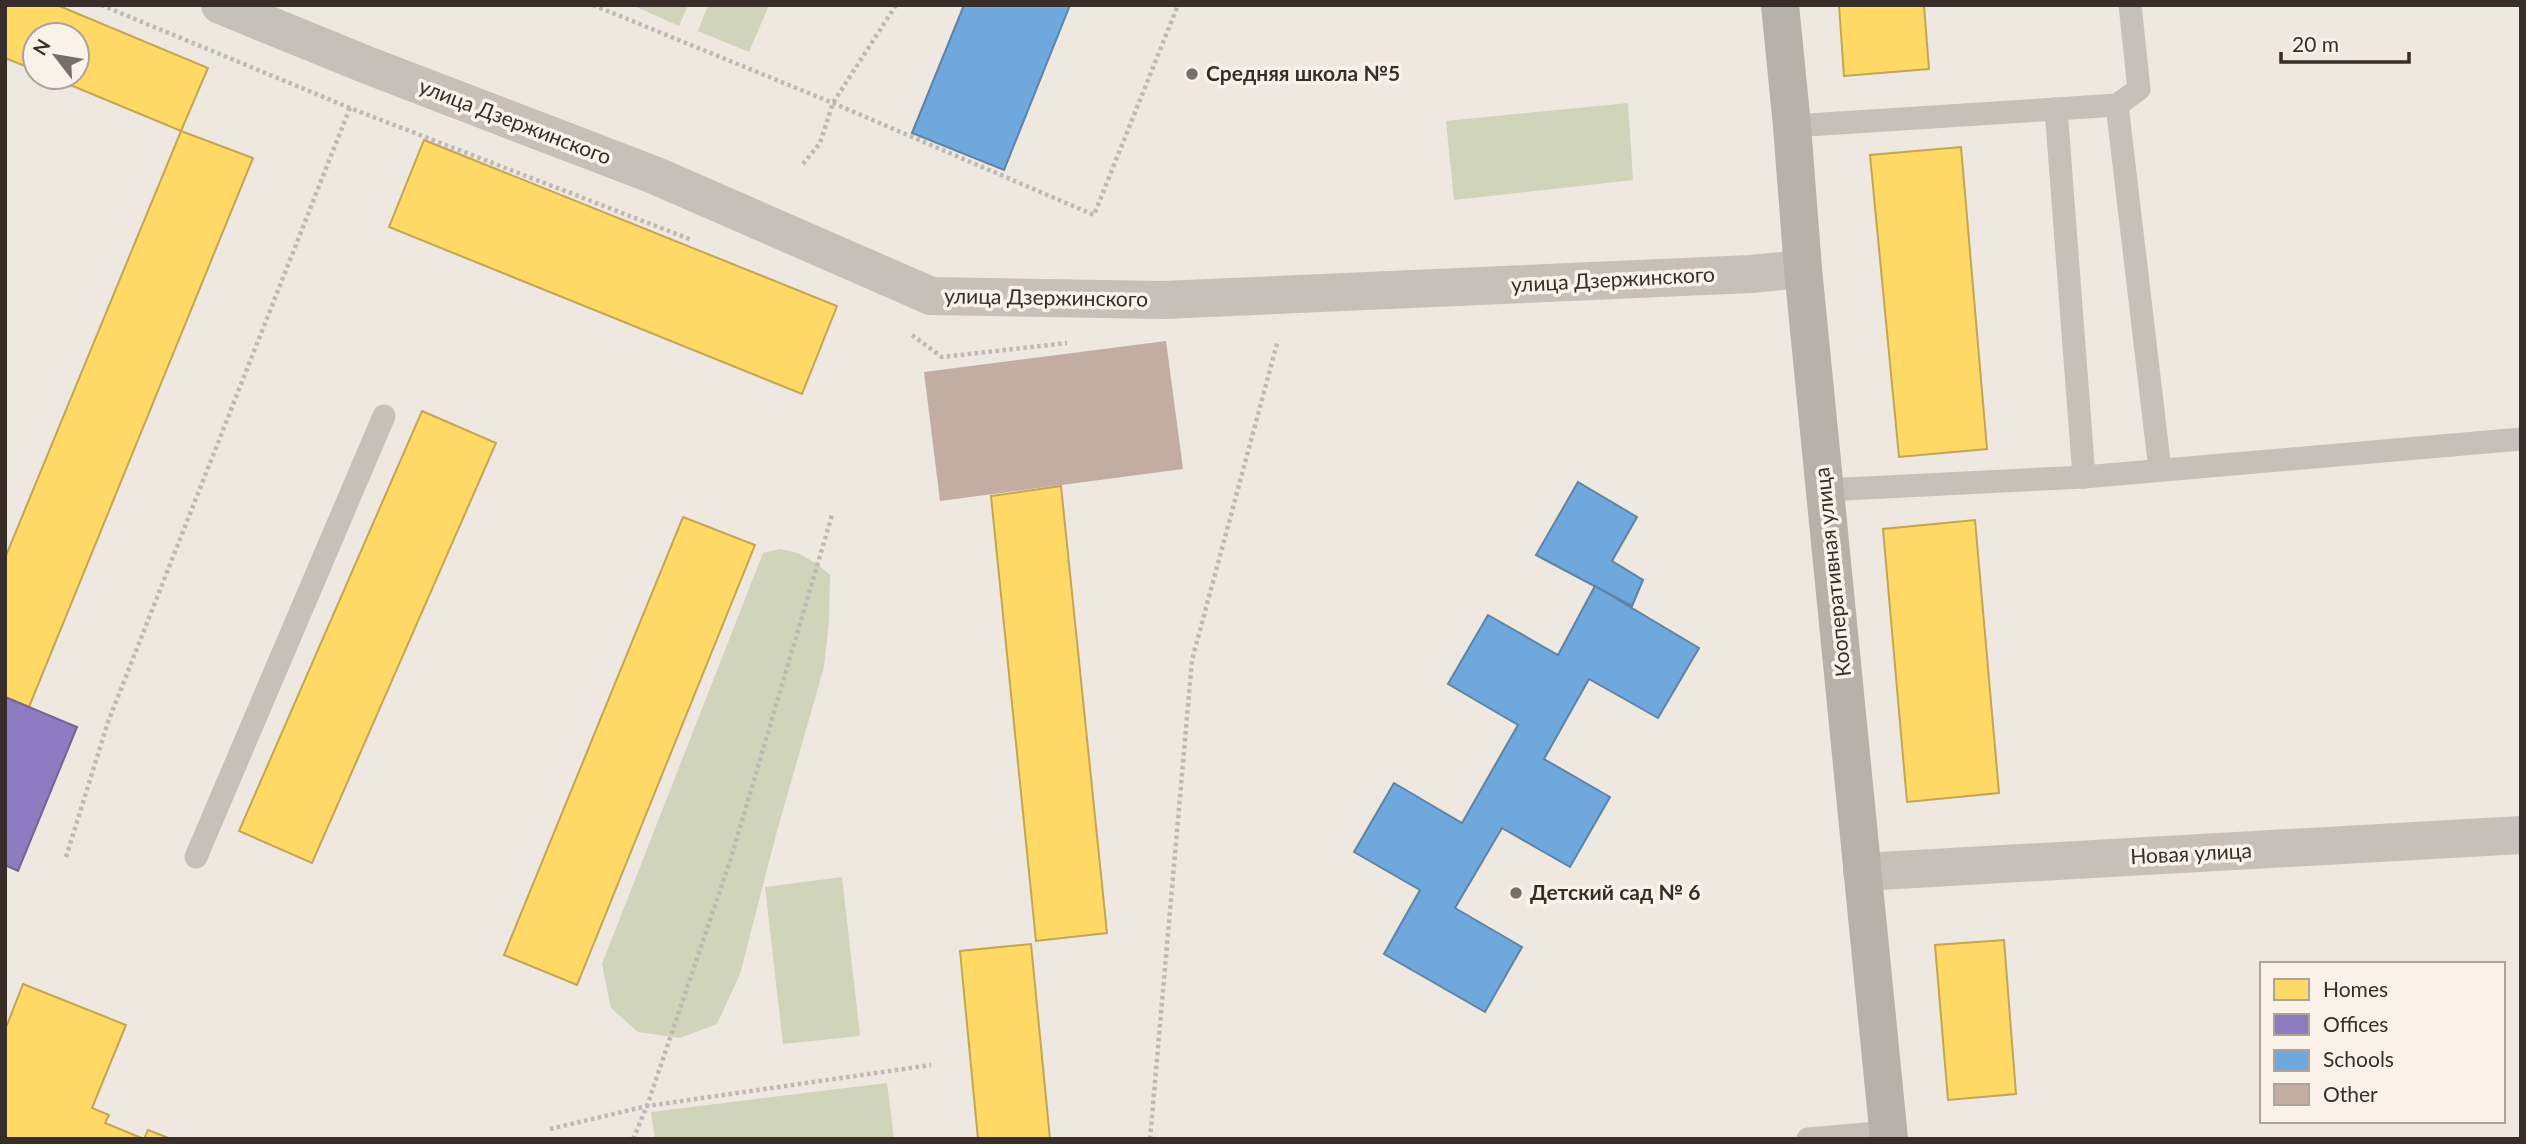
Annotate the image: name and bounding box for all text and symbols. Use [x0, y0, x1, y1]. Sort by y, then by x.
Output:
north arrow [21, 21, 91, 91]
scale bar [2281, 21, 2409, 65]
text: 20 m [2292, 31, 2339, 56]
text: N [27, 35, 55, 59]
place label: Средняя школа №5 [1206, 60, 1400, 85]
marker: Средняя школа №5 [1184, 66, 1200, 82]
street label: улица Дзержинского [416, 72, 615, 169]
street label: улица Дзержинского [1510, 261, 1716, 296]
street label: улица Дзержинского [944, 282, 1148, 311]
street label: Кооперативная улица [1808, 466, 1855, 678]
street label: Новая улица [2130, 837, 2252, 868]
place label: Детский сад № 6 [1530, 879, 1700, 904]
marker: Детский сад № 6 [1508, 885, 1524, 901]
legend [2260, 962, 2505, 1123]
text: Homes [2323, 976, 2388, 1001]
text: Offices [2323, 1011, 2388, 1036]
text: Schools [2323, 1046, 2394, 1071]
text: Other [2323, 1081, 2378, 1106]

